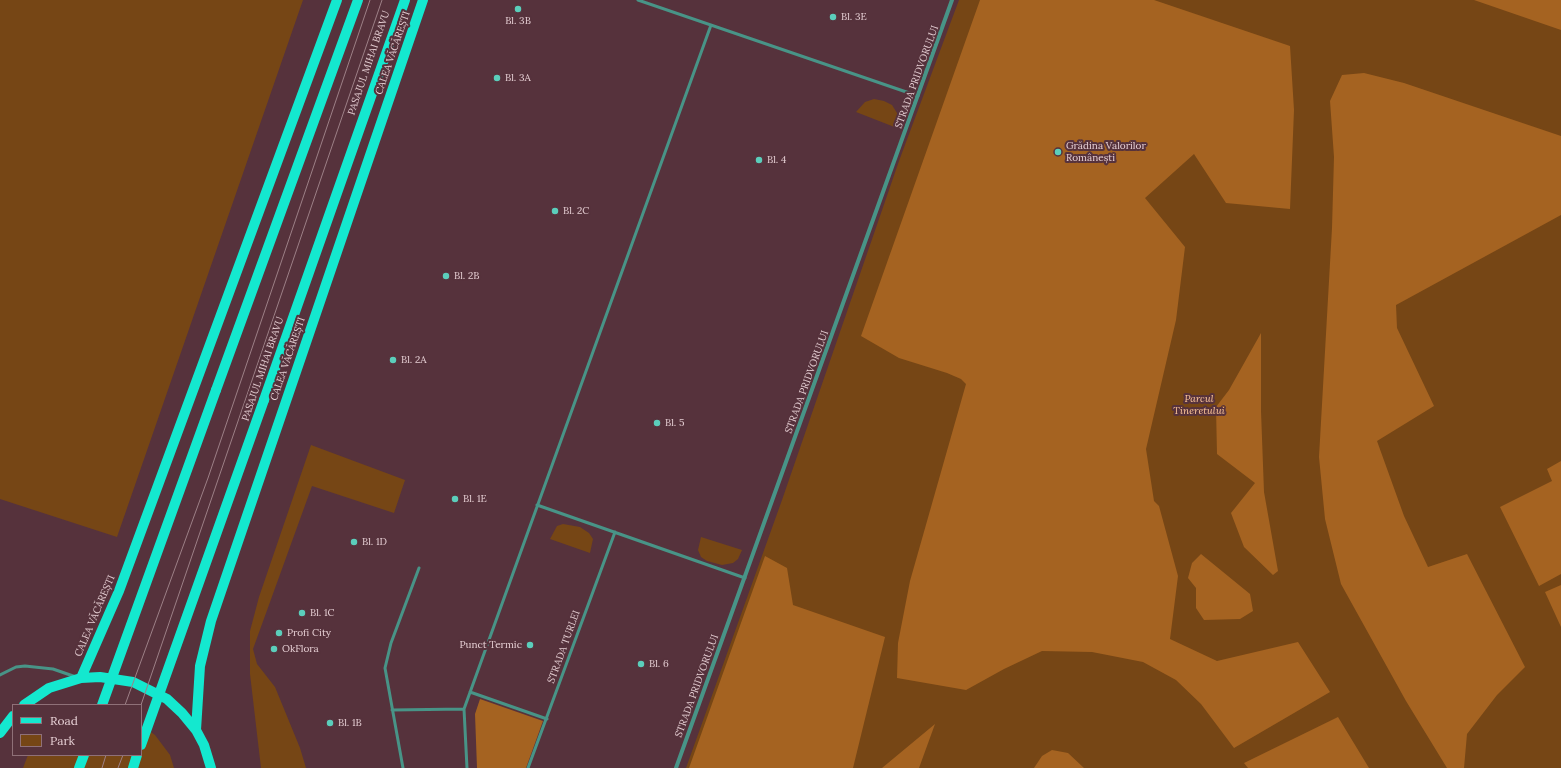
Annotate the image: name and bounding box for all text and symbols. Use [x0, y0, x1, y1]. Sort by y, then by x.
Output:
marker: Bl. 3B [513, 4, 523, 14]
street label: PASAJUL MIHAI BRAVU [346, 9, 392, 117]
street label: CALEA VĂCĂREȘTI [373, 10, 413, 96]
place label: Bl. 3E [841, 11, 867, 23]
marker: Bl. 3E [828, 12, 838, 22]
place label: Bl. 3B [505, 15, 531, 27]
street label: STRADA PRIDVORULUI [893, 24, 941, 130]
place label: Bl. 3A [505, 72, 531, 84]
marker: Bl. 3A [492, 73, 502, 83]
place label: Grădina Valorilor Românești [1066, 140, 1146, 164]
marker: Grădina Valorilor Românești [1053, 147, 1063, 157]
place label: Bl. 4 [767, 154, 786, 166]
marker: Bl. 4 [754, 155, 764, 165]
place label: Bl. 2C [563, 205, 589, 217]
marker: Bl. 2C [550, 206, 560, 216]
place label: Bl. 2B [454, 270, 480, 282]
marker: Bl. 2B [441, 271, 451, 281]
street label: PASAJUL MIHAI BRAVU [240, 315, 286, 423]
street label: CALEA VĂCĂREȘTI [268, 316, 308, 402]
street label: STRADA PRIDVORULUI [783, 329, 831, 435]
place label: Bl. 2A [401, 354, 427, 366]
marker: Bl. 2A [388, 355, 398, 365]
park label: Parcul Tineretului [1173, 393, 1225, 416]
place label: Bl. 5 [665, 417, 684, 429]
marker: Bl. 5 [652, 418, 662, 428]
place label: Bl. 1E [463, 493, 487, 505]
marker: Bl. 1E [450, 494, 460, 504]
place label: Bl. 1D [362, 536, 387, 548]
marker: Bl. 1D [349, 537, 359, 547]
street label: CALEA VĂCĂREȘTI [72, 573, 118, 659]
place label: Bl. 1C [310, 607, 335, 619]
marker: Bl. 1C [297, 608, 307, 618]
street label: STRADA TURLEI [545, 609, 583, 685]
place label: Profi City [287, 627, 331, 639]
marker: Profi City [274, 628, 284, 638]
street label: STRADA PRIDVORULUI [673, 633, 721, 739]
place label: Punct Termic [459, 639, 522, 651]
marker: Punct Termic [525, 640, 535, 650]
place label: OkFlora [282, 643, 319, 655]
marker: OkFlora [269, 644, 279, 654]
place label: Bl. 6 [649, 658, 669, 670]
marker: Bl. 6 [636, 659, 646, 669]
legend [12, 704, 142, 756]
text: Road [50, 713, 78, 728]
place label: Bl. 1B [338, 717, 362, 729]
marker: Bl. 1B [325, 718, 335, 728]
text: Park [50, 733, 75, 748]

